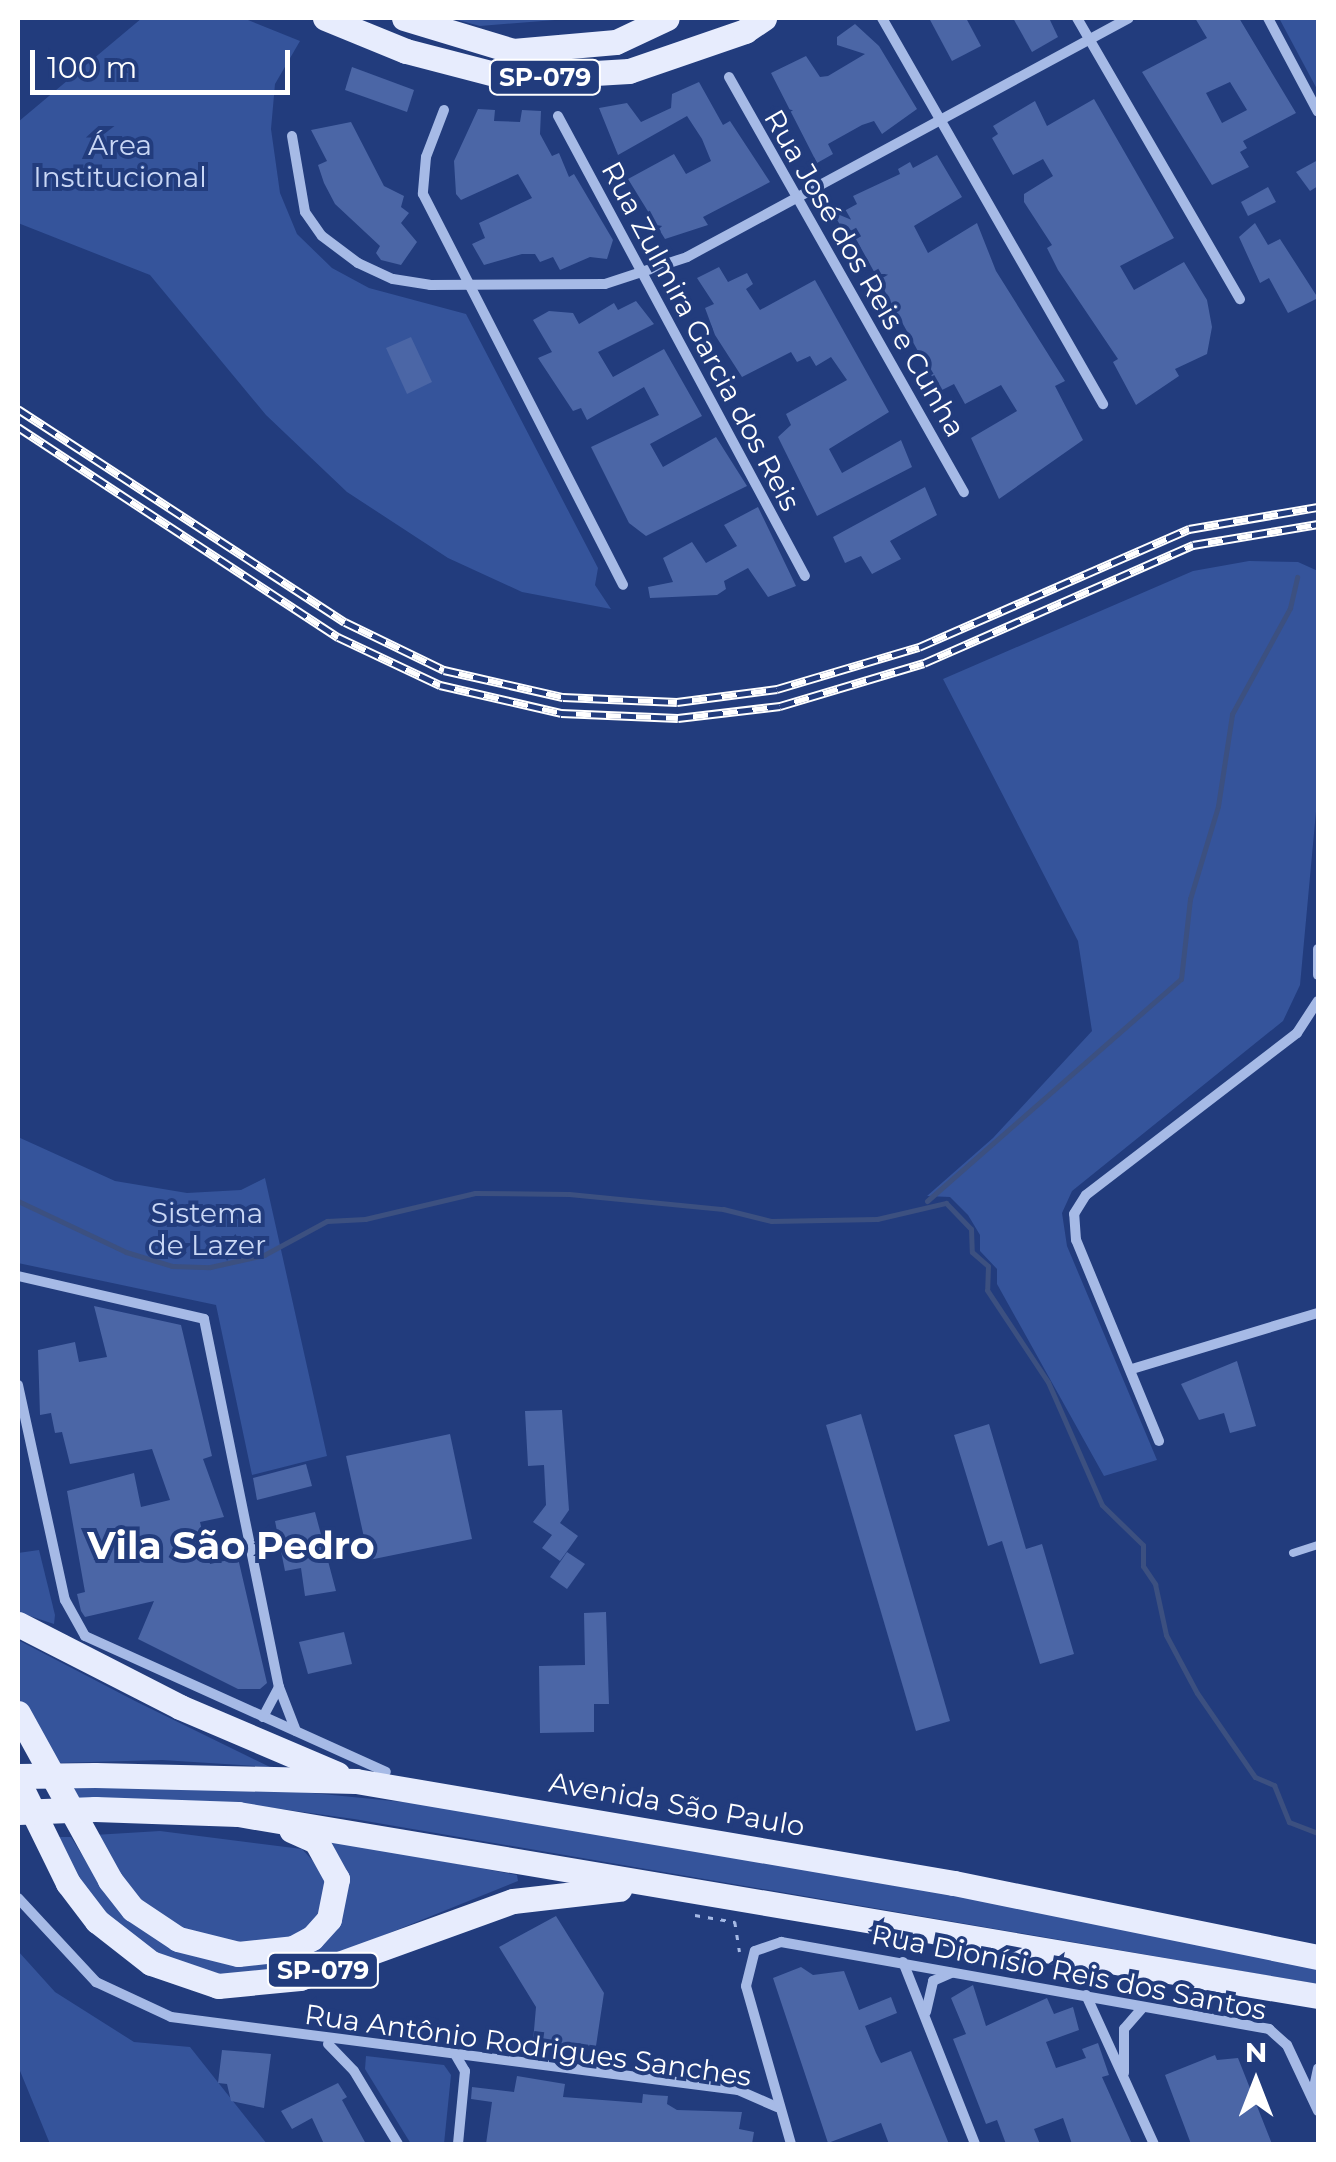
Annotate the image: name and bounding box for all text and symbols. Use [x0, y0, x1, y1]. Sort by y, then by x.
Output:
scale bar [35, 30, 295, 92]
text: 100 m [47, 49, 137, 86]
road number: SP-079 [488, 57, 602, 97]
street label: Rua José dos Reis e Cunha [757, 103, 973, 443]
park label: Área Institucional [33, 128, 207, 194]
street label: Rua Zulmira Garcia dos Reis [595, 156, 807, 516]
park label: Sistema de Lazer [148, 1196, 266, 1262]
district label: Vila São Pedro [87, 1523, 375, 1569]
street label: Avenida São Paulo [547, 1765, 807, 1843]
street label: Rua Dionísio Reis dos Santos [869, 1917, 1269, 2027]
road number: SP-079 [266, 1950, 380, 1990]
street label: Rua Antônio Rodrigues Sanches [303, 1997, 753, 2093]
north arrow [1206, 2032, 1306, 2132]
text: N [1245, 2035, 1267, 2069]

